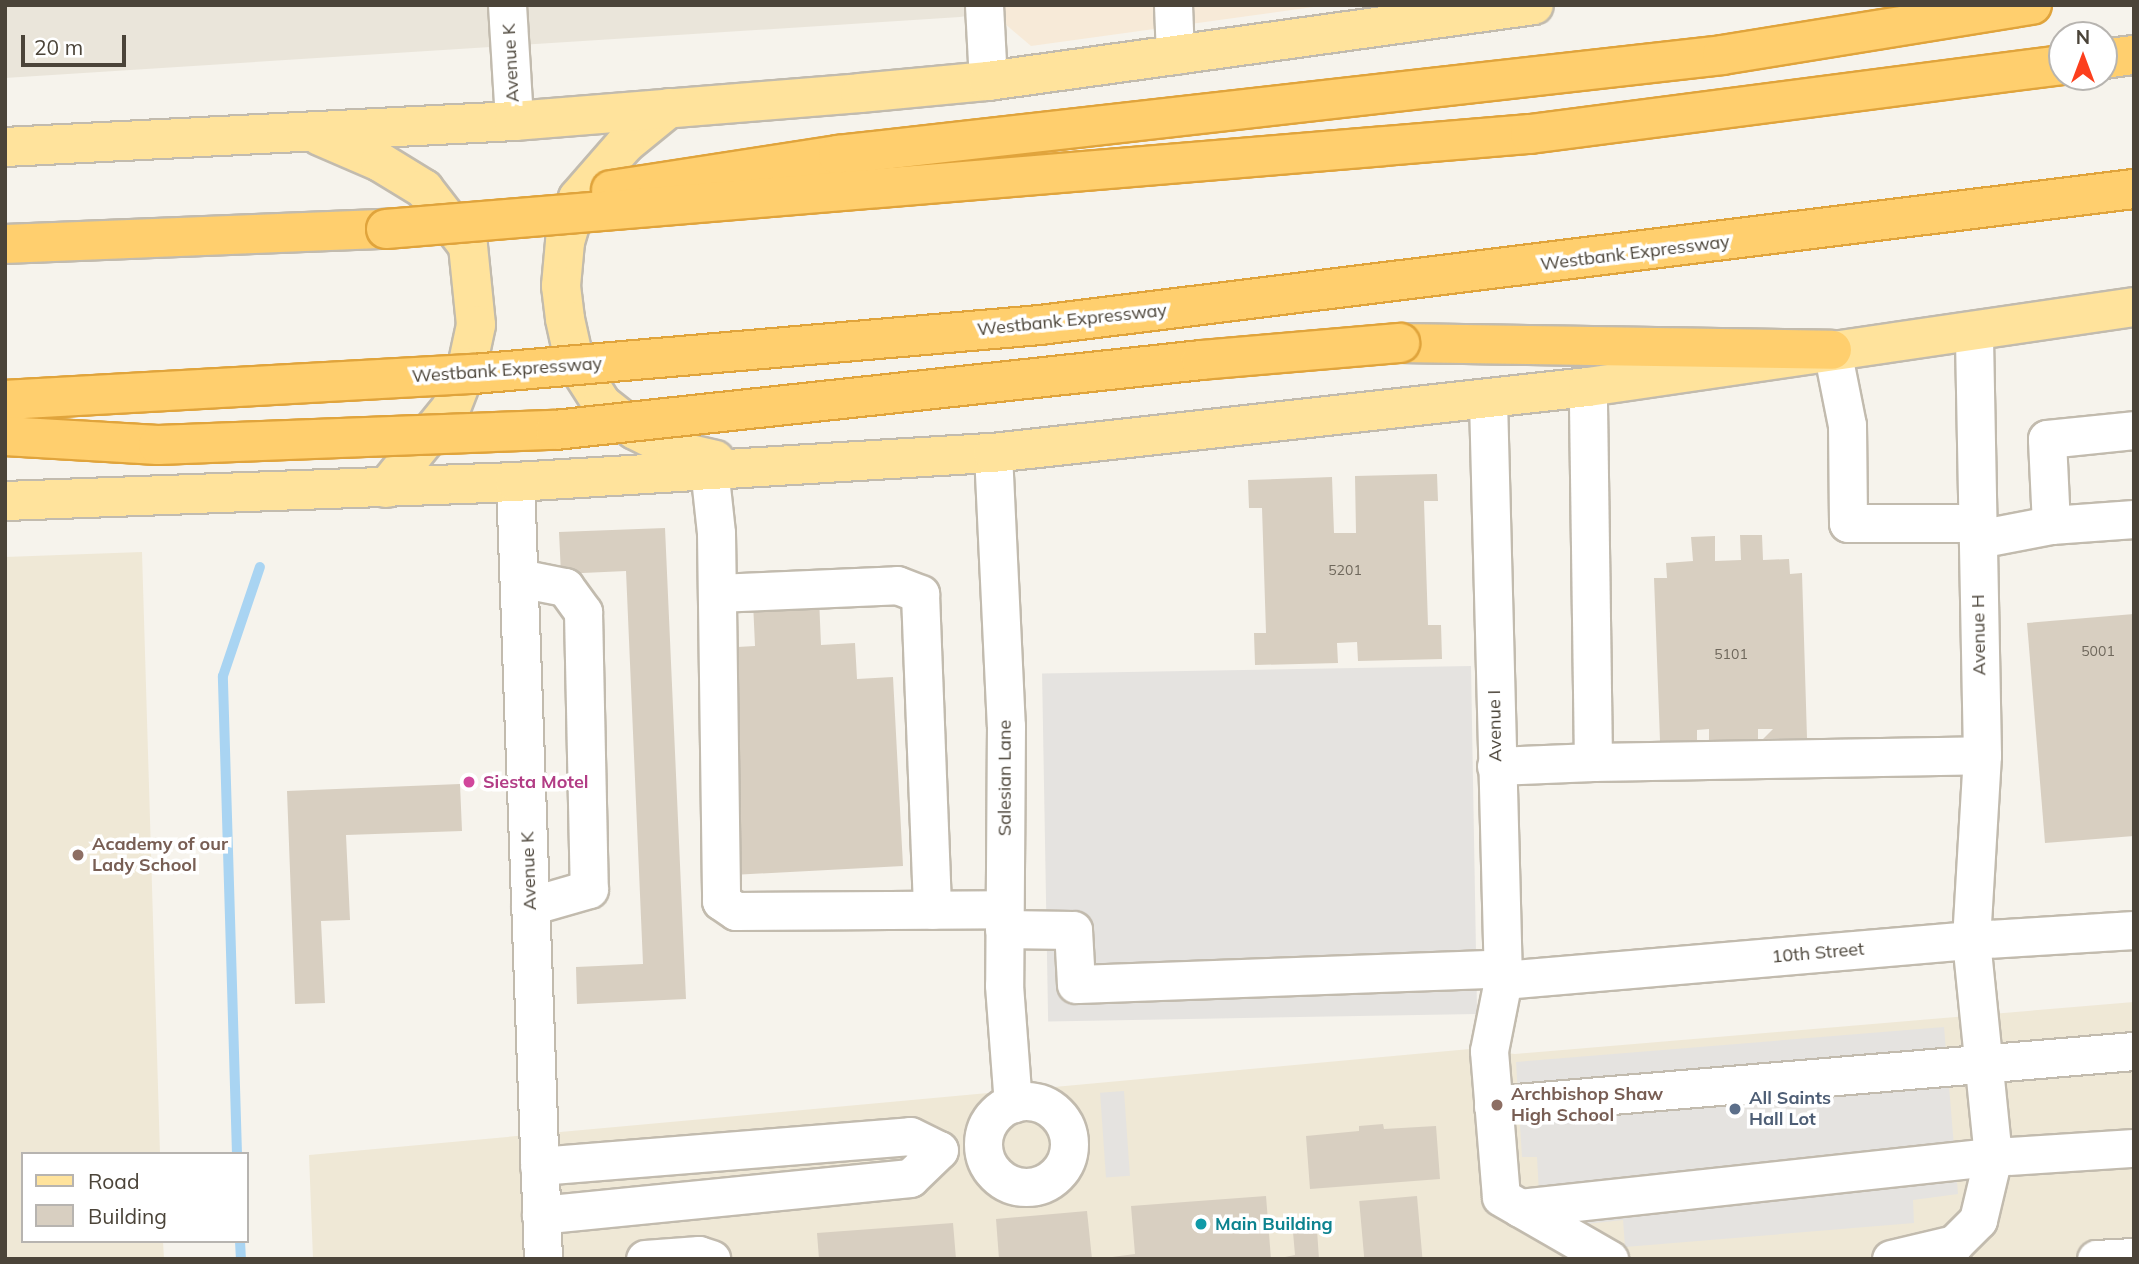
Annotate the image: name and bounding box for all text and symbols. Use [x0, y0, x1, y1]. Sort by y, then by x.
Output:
scale bar [24, 21, 130, 65]
north arrow [2048, 21, 2118, 91]
street label: Avenue K [498, 23, 524, 103]
text: N [2076, 25, 2090, 49]
text: 20 m [34, 34, 83, 60]
street label: Westbank Expressway [1539, 231, 1731, 275]
street label: Westbank Expressway [976, 299, 1168, 341]
street label: Westbank Expressway [411, 353, 603, 387]
house number: 5201 [1328, 562, 1362, 578]
street label: Avenue H [1967, 594, 1991, 676]
house number: 5001 [2081, 643, 2115, 659]
house number: 5101 [1714, 646, 1748, 662]
street label: Avenue I [1484, 690, 1506, 762]
street label: Salesian Lane [994, 720, 1016, 836]
place label: Siesta Motel [483, 771, 589, 793]
marker: Siesta Motel [461, 774, 477, 790]
street label: Avenue K [517, 831, 541, 911]
place label: Academy of our Lady School [92, 834, 228, 876]
marker: Academy of our Lady School [70, 847, 86, 863]
street label: 10th Street [1771, 938, 1865, 968]
place label: Archbishop Shaw High School [1511, 1084, 1663, 1126]
place label: All Saints Hall Lot [1749, 1088, 1831, 1130]
marker: Archbishop Shaw High School [1489, 1097, 1505, 1113]
marker: All Saints Hall Lot [1727, 1101, 1743, 1117]
legend [21, 1152, 248, 1243]
text: Road [88, 1168, 139, 1194]
text: Building [88, 1203, 167, 1229]
place label: Main Building [1215, 1213, 1333, 1235]
marker: Main Building [1193, 1216, 1209, 1232]

